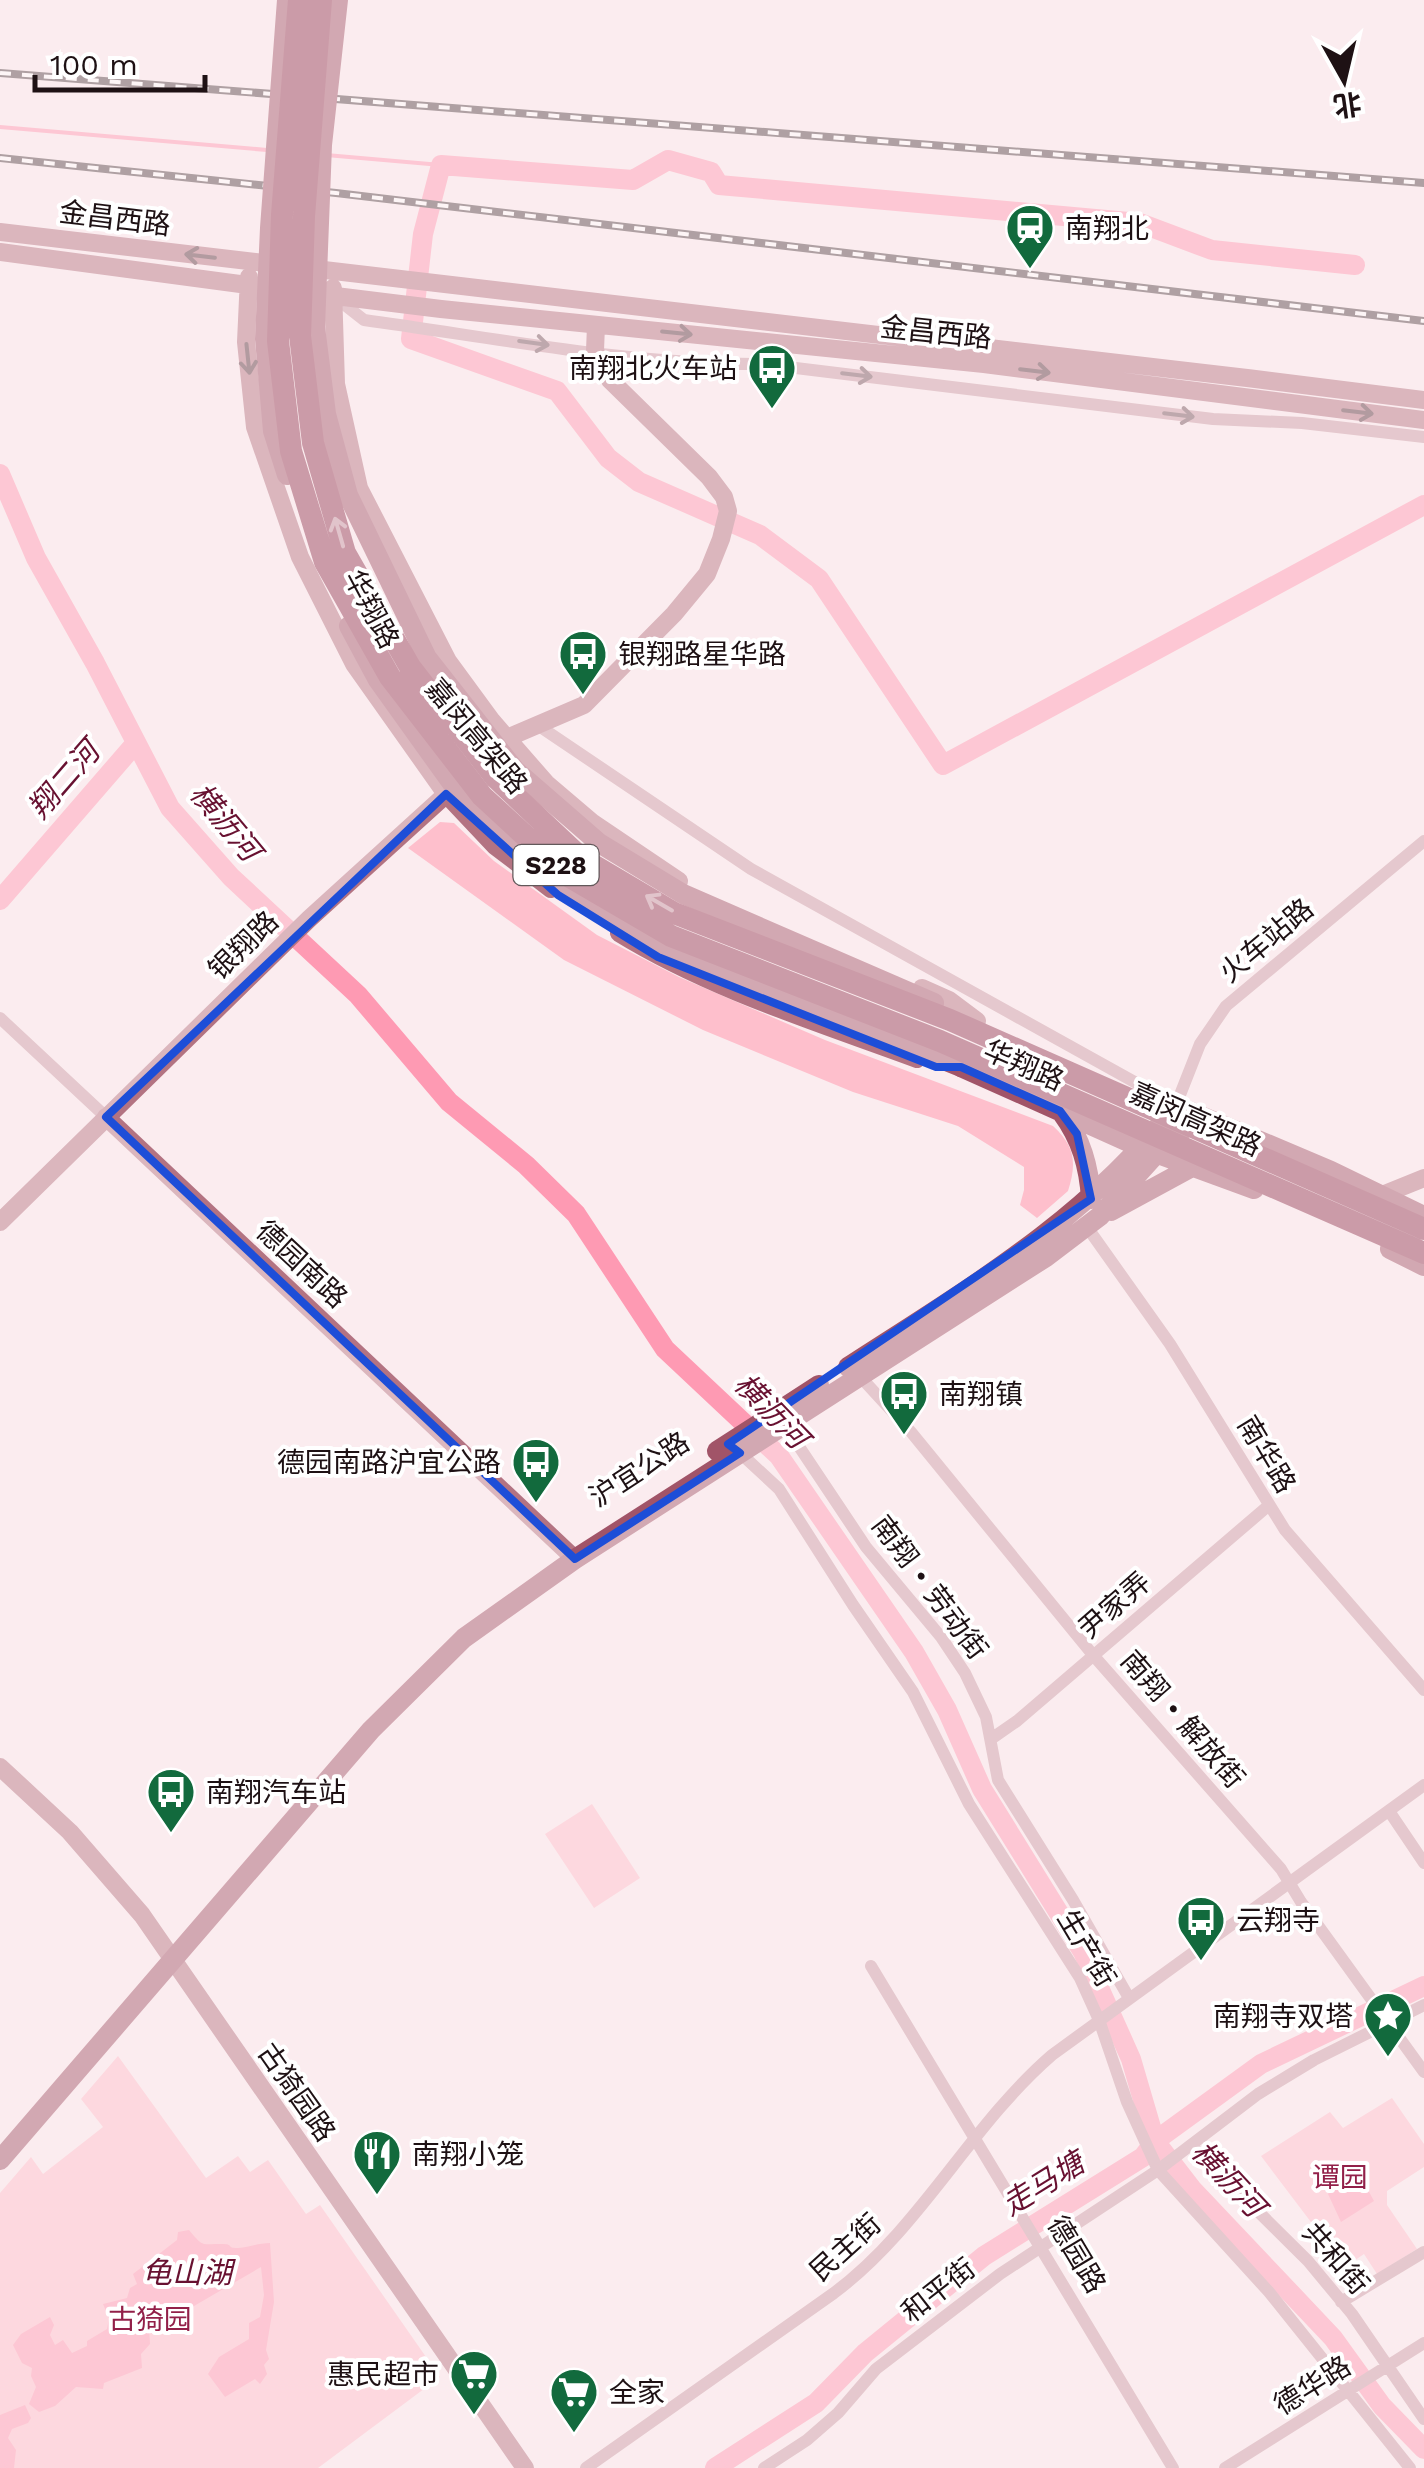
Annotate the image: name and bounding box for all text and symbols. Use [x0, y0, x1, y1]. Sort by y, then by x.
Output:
scale bar [35, 30, 205, 92]
north arrow [1294, 30, 1394, 130]
text: 100 m [50, 47, 138, 82]
text: 北 [1331, 86, 1364, 123]
street label: 金昌西路 [57, 195, 173, 242]
station icon: 南翔北 [1004, 202, 1056, 270]
place label: 南翔北 [1065, 212, 1149, 245]
one-way arrow [185, 246, 217, 265]
street label: 金昌西路 [879, 310, 993, 355]
one-way arrow [661, 324, 693, 343]
one-way arrow [517, 334, 550, 353]
bus stop icon: 南翔北火车站 [746, 342, 798, 410]
one-way arrow [239, 343, 258, 375]
place label: 南翔北火车站 [569, 352, 737, 385]
one-way arrow [1019, 362, 1051, 380]
one-way arrow [840, 366, 873, 385]
one-way arrow [1341, 403, 1373, 421]
one-way arrow [1163, 406, 1195, 424]
one-way arrow [329, 517, 347, 548]
street label: 华翔路 [337, 564, 406, 654]
bus stop icon: 银翔路星华路 [557, 628, 609, 696]
place label: 银翔路星华路 [618, 638, 786, 671]
street label: 嘉闵高架路 [419, 672, 534, 801]
water label: 翔二河 [21, 730, 110, 825]
water label: 横沥河 [183, 776, 271, 871]
road number: S228 [514, 845, 598, 885]
street label: 火车站路 [1213, 892, 1320, 989]
one-way arrow [644, 893, 674, 913]
street label: 银翔路 [202, 904, 285, 986]
street label: 华翔路 [979, 1033, 1069, 1098]
street label: 嘉闵高架路 [1125, 1076, 1266, 1163]
street label: 德园南路 [249, 1214, 354, 1315]
water label: 横沥河 [728, 1366, 819, 1459]
bus stop icon: 南翔镇 [878, 1368, 930, 1436]
place label: 南翔镇 [939, 1378, 1023, 1411]
street label: 南华路 [1231, 1410, 1302, 1499]
street label: 沪宜公路 [583, 1425, 695, 1514]
bus stop icon: 德园南路沪宜公路 [510, 1436, 562, 1504]
place label: 德园南路沪宜公路 [277, 1446, 501, 1479]
street label: 南翔 • 劳动街 [865, 1509, 994, 1666]
street label: 尹家弄 [1072, 1565, 1157, 1645]
street label: 南翔 • 解放街 [1114, 1644, 1251, 1795]
bus stop icon: 南翔汽车站 [145, 1766, 197, 1834]
place label: 南翔汽车站 [206, 1776, 346, 1809]
bus stop icon: 云翔寺 [1175, 1894, 1227, 1962]
street label: 生产街 [1051, 1904, 1122, 1993]
place label: 云翔寺 [1236, 1904, 1320, 1937]
place icon: 南翔寺双塔 [1362, 1990, 1414, 2058]
place label: 南翔寺双塔 [1213, 2000, 1353, 2033]
street label: 古猗园路 [251, 2037, 342, 2148]
restaurant icon: 南翔小笼 [351, 2128, 403, 2196]
water label: 横沥河 [1185, 2134, 1275, 2227]
place label: 南翔小笼 [412, 2138, 524, 2171]
water label: 走马塘 [995, 2142, 1094, 2222]
park label: 谭园 [1312, 2161, 1368, 2194]
street label: 民主街 [803, 2207, 888, 2288]
street label: 德园路 [1041, 2210, 1112, 2299]
street label: 共和街 [1296, 2216, 1376, 2301]
street label: 和平街 [895, 2252, 982, 2329]
water label: 龟山湖 [142, 2255, 236, 2290]
park label: 古猗园 [108, 2303, 192, 2336]
supermarket icon: 惠民超市 [448, 2348, 500, 2416]
street label: 德华路 [1268, 2349, 1357, 2422]
place label: 惠民超市 [327, 2358, 439, 2391]
supermarket icon: 全家 [548, 2366, 600, 2434]
place label: 全家 [609, 2376, 665, 2409]

